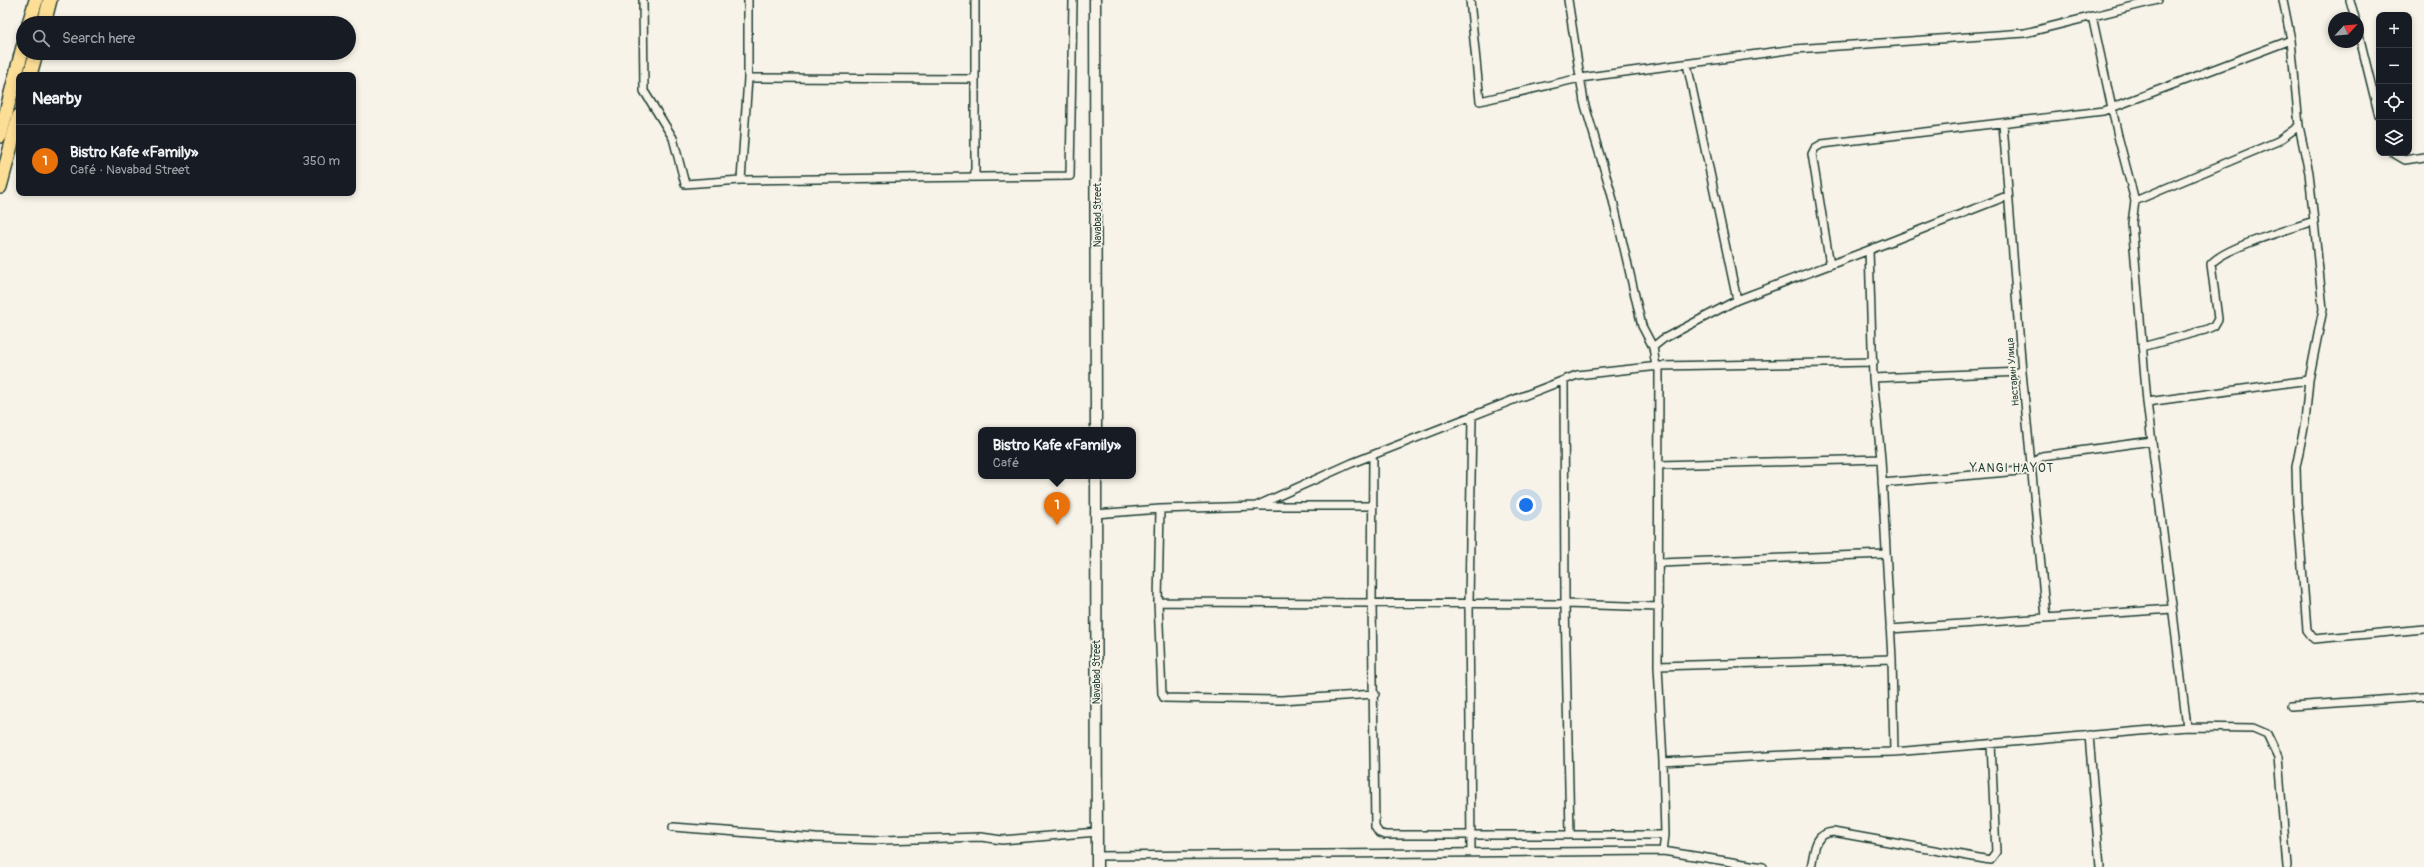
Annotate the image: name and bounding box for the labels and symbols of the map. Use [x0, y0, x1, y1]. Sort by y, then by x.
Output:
north arrow [2328, 12, 2364, 48]
street label: Navabad Street [1092, 182, 1104, 247]
street label: Настарин Улица [2004, 337, 2022, 407]
district label: YANGI HAYOT [1969, 461, 2054, 476]
pin: 1 [1044, 492, 1070, 525]
your location [1516, 495, 1536, 515]
street label: Navabad Street [1091, 639, 1103, 704]

